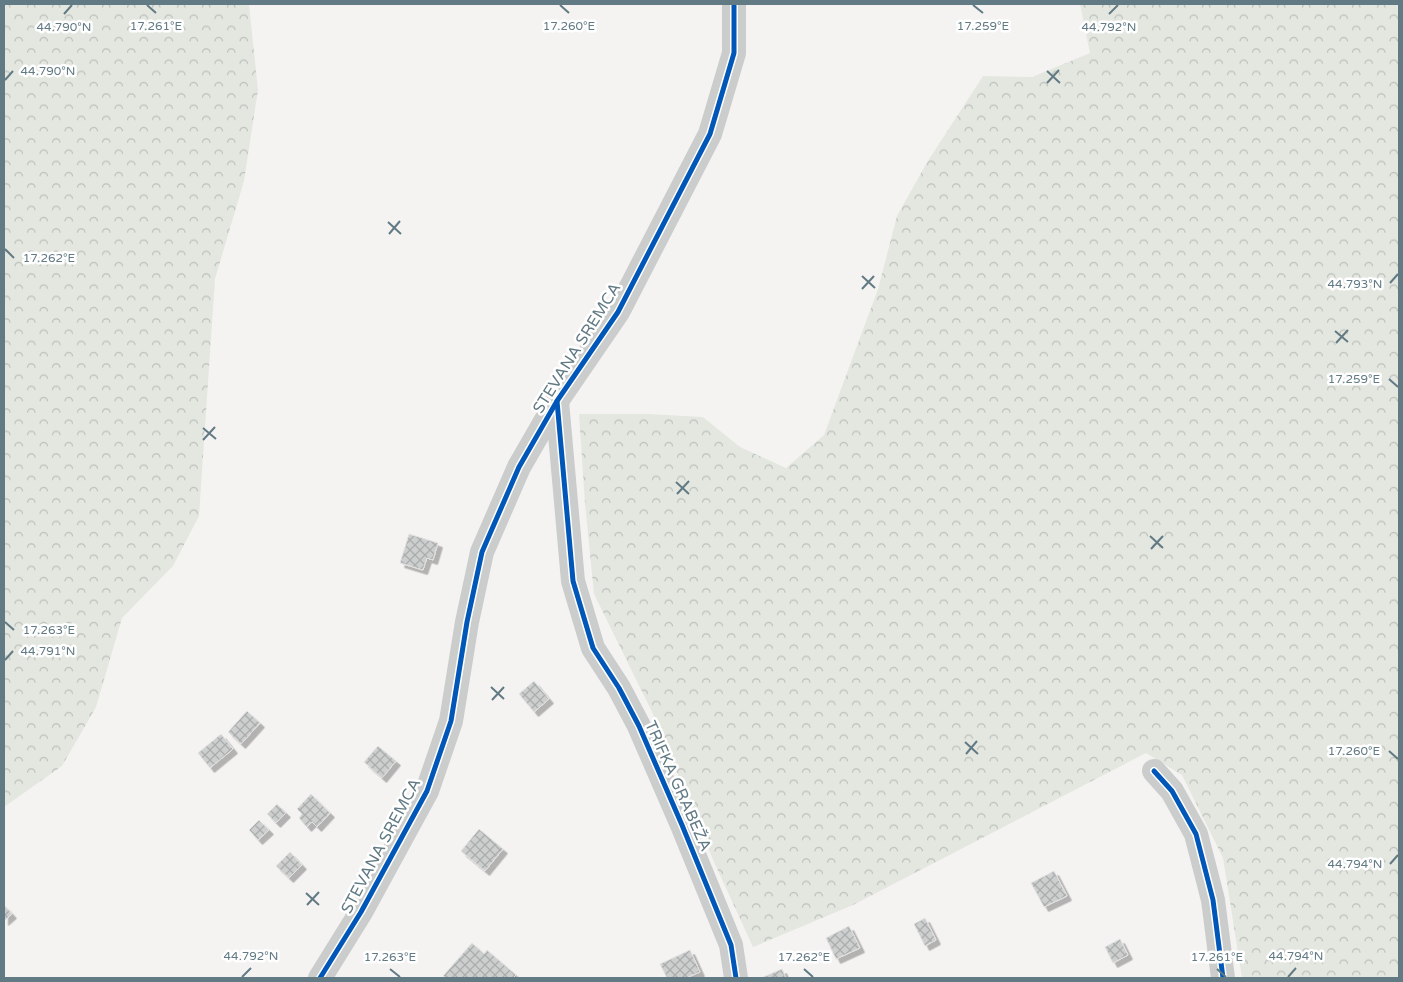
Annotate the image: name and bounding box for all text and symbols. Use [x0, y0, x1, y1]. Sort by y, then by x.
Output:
text: 17.261°E [130, 19, 183, 33]
text: 17.260°E [543, 19, 596, 33]
text: 17.259°E [957, 19, 1010, 33]
text: 44.790°N [37, 20, 91, 34]
text: 44.792°N [1082, 20, 1136, 34]
text: 44.790°N [21, 64, 75, 78]
text: 17.262°E [23, 251, 76, 265]
text: 44.793°N [1328, 277, 1382, 291]
street label: STEVANA SREMCA [529, 279, 625, 417]
text: 17.259°E [1328, 372, 1381, 386]
text: 17.263°E [23, 623, 76, 637]
text: 44.791°N [21, 644, 75, 658]
street label: TRIFKA GRABEŽA [640, 718, 716, 854]
text: 17.260°E [1328, 744, 1381, 758]
street label: STEVANA SREMCA [337, 775, 425, 917]
text: 44.794°N [1328, 857, 1382, 871]
text: 44.792°N [224, 949, 278, 963]
text: 44.794°N [1269, 949, 1323, 963]
text: 17.263°E [364, 950, 417, 964]
text: 17.262°E [778, 950, 831, 964]
text: 17.261°E [1191, 950, 1244, 964]

